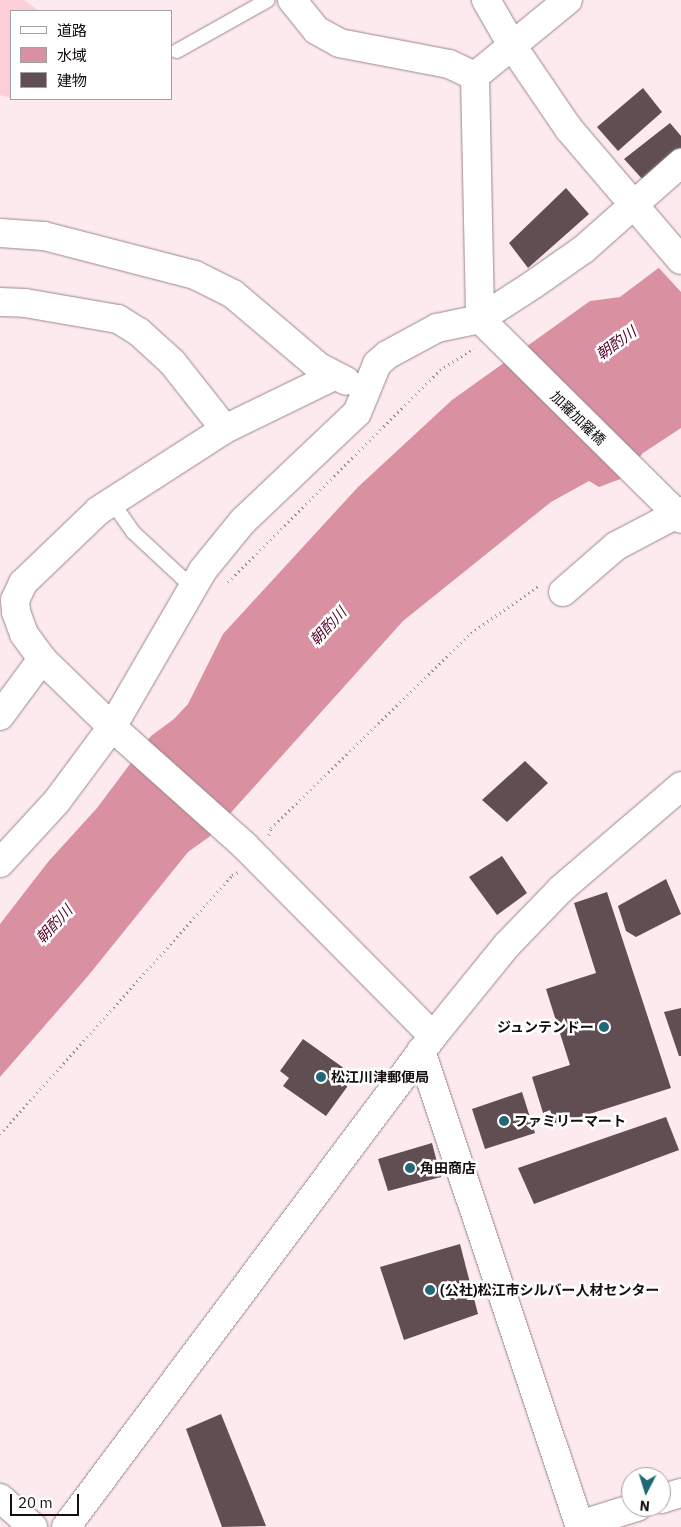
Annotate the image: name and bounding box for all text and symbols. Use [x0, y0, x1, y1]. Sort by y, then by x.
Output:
legend [10, 10, 172, 100]
text: 道路 [57, 21, 87, 40]
text: 水域 [57, 46, 87, 65]
text: 建物 [57, 71, 87, 90]
water label: 朝酌川 [593, 322, 639, 364]
street label: 加羅加羅橋 [547, 388, 609, 448]
water label: 朝酌川 [306, 603, 350, 649]
water label: 朝酌川 [32, 901, 76, 947]
place label: ジュンテンドー [496, 1019, 594, 1035]
marker: ジュンテンドー [598, 1021, 610, 1033]
place label: 松江川津郵便局 [331, 1069, 429, 1085]
marker: 松江川津郵便局 [315, 1071, 327, 1083]
place label: ファミリーマート [514, 1113, 626, 1129]
marker: ファミリーマート [498, 1115, 510, 1127]
place label: 角田商店 [420, 1160, 476, 1176]
marker: 角田商店 [404, 1162, 416, 1174]
place label: (公社)松江市シルバー人材センター [440, 1282, 659, 1298]
marker: (公社)松江市シルバー人材センター [424, 1284, 436, 1296]
north arrow [621, 1467, 671, 1517]
scale bar [12, 1484, 81, 1516]
text: 20 m [18, 1493, 53, 1512]
text: N [639, 1497, 651, 1515]

